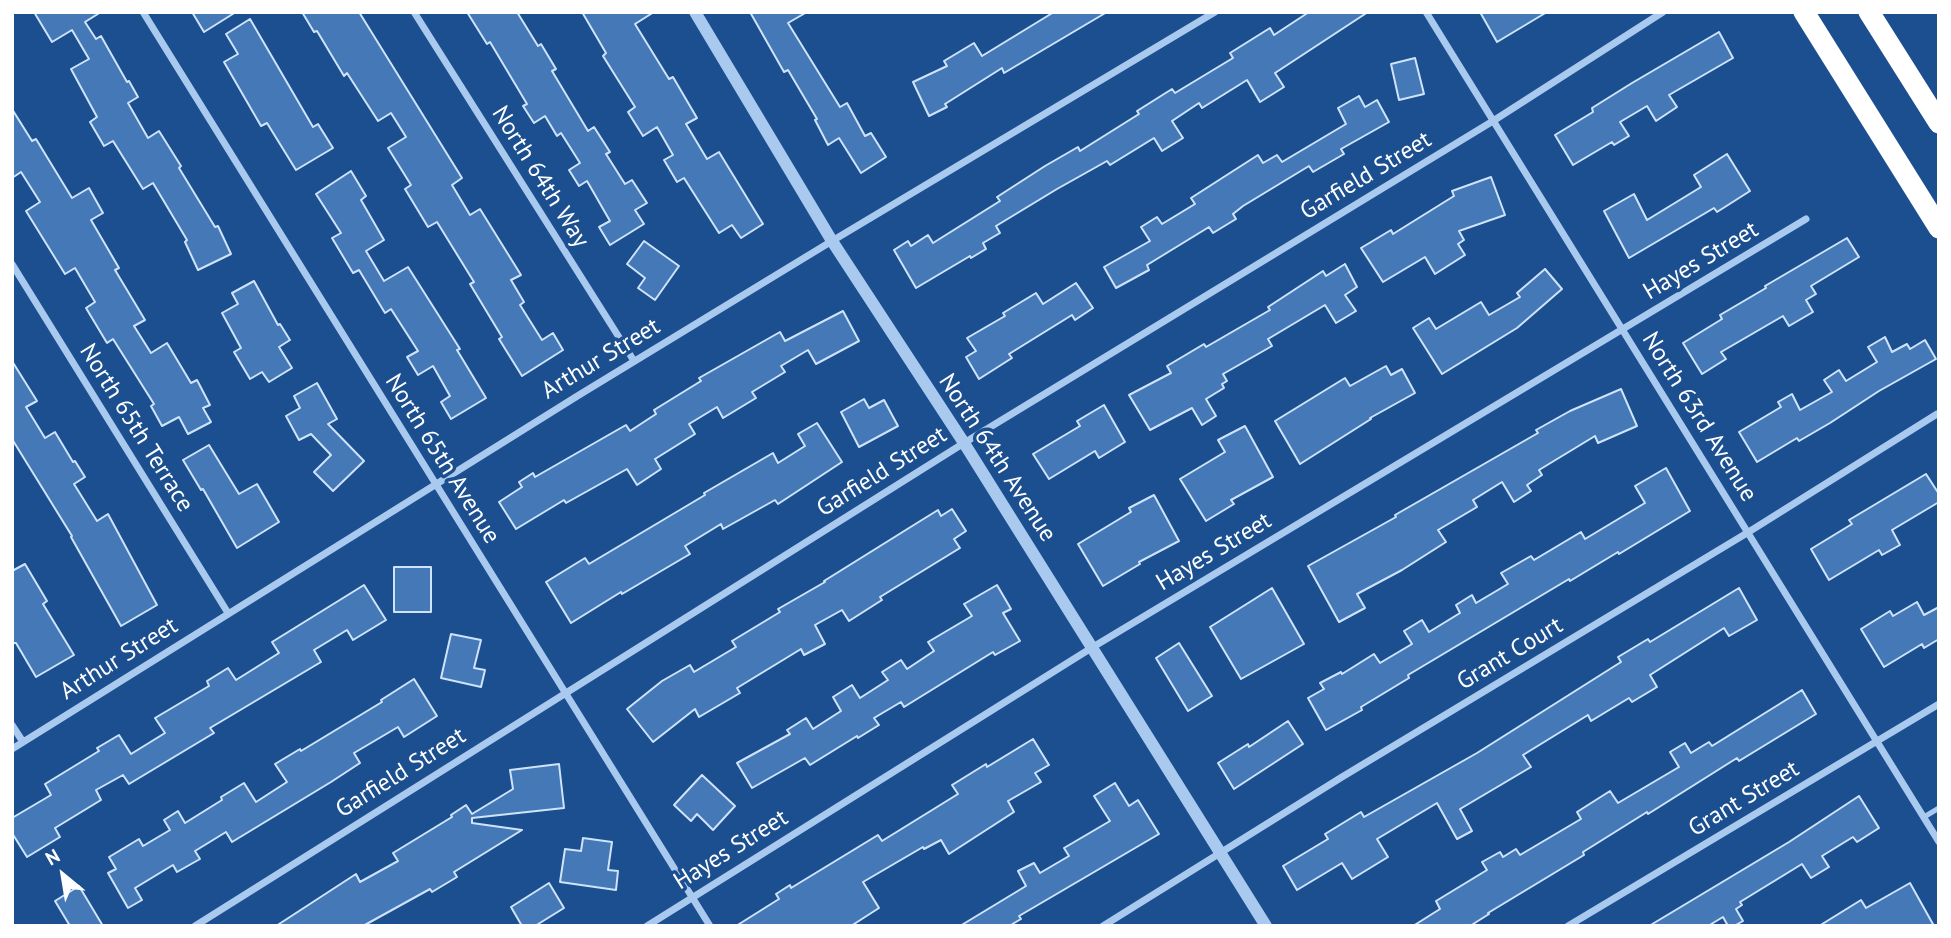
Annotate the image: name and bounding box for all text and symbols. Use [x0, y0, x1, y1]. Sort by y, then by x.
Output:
street label: North 64th Way [485, 101, 595, 253]
street label: Garfield Street [1295, 126, 1437, 226]
street label: Hayes Street [1638, 215, 1764, 307]
street label: Arthur Street [537, 312, 665, 406]
street label: North 63rd Avenue [1635, 327, 1763, 507]
street label: North 65th Terrace [73, 339, 199, 517]
street label: North 65th Avenue [378, 369, 506, 549]
street label: North 64th Avenue [932, 369, 1062, 547]
street label: Garfield Street [812, 421, 952, 523]
street label: Hayes Street [1151, 506, 1277, 598]
street label: Grant Court [1452, 611, 1568, 697]
street label: Arthur Street [55, 612, 183, 706]
street label: Garfield Street [331, 722, 471, 824]
street label: Grant Street [1684, 755, 1804, 843]
street label: Hayes Street [669, 804, 793, 896]
north arrow [28, 840, 98, 910]
text: N [41, 843, 64, 870]

